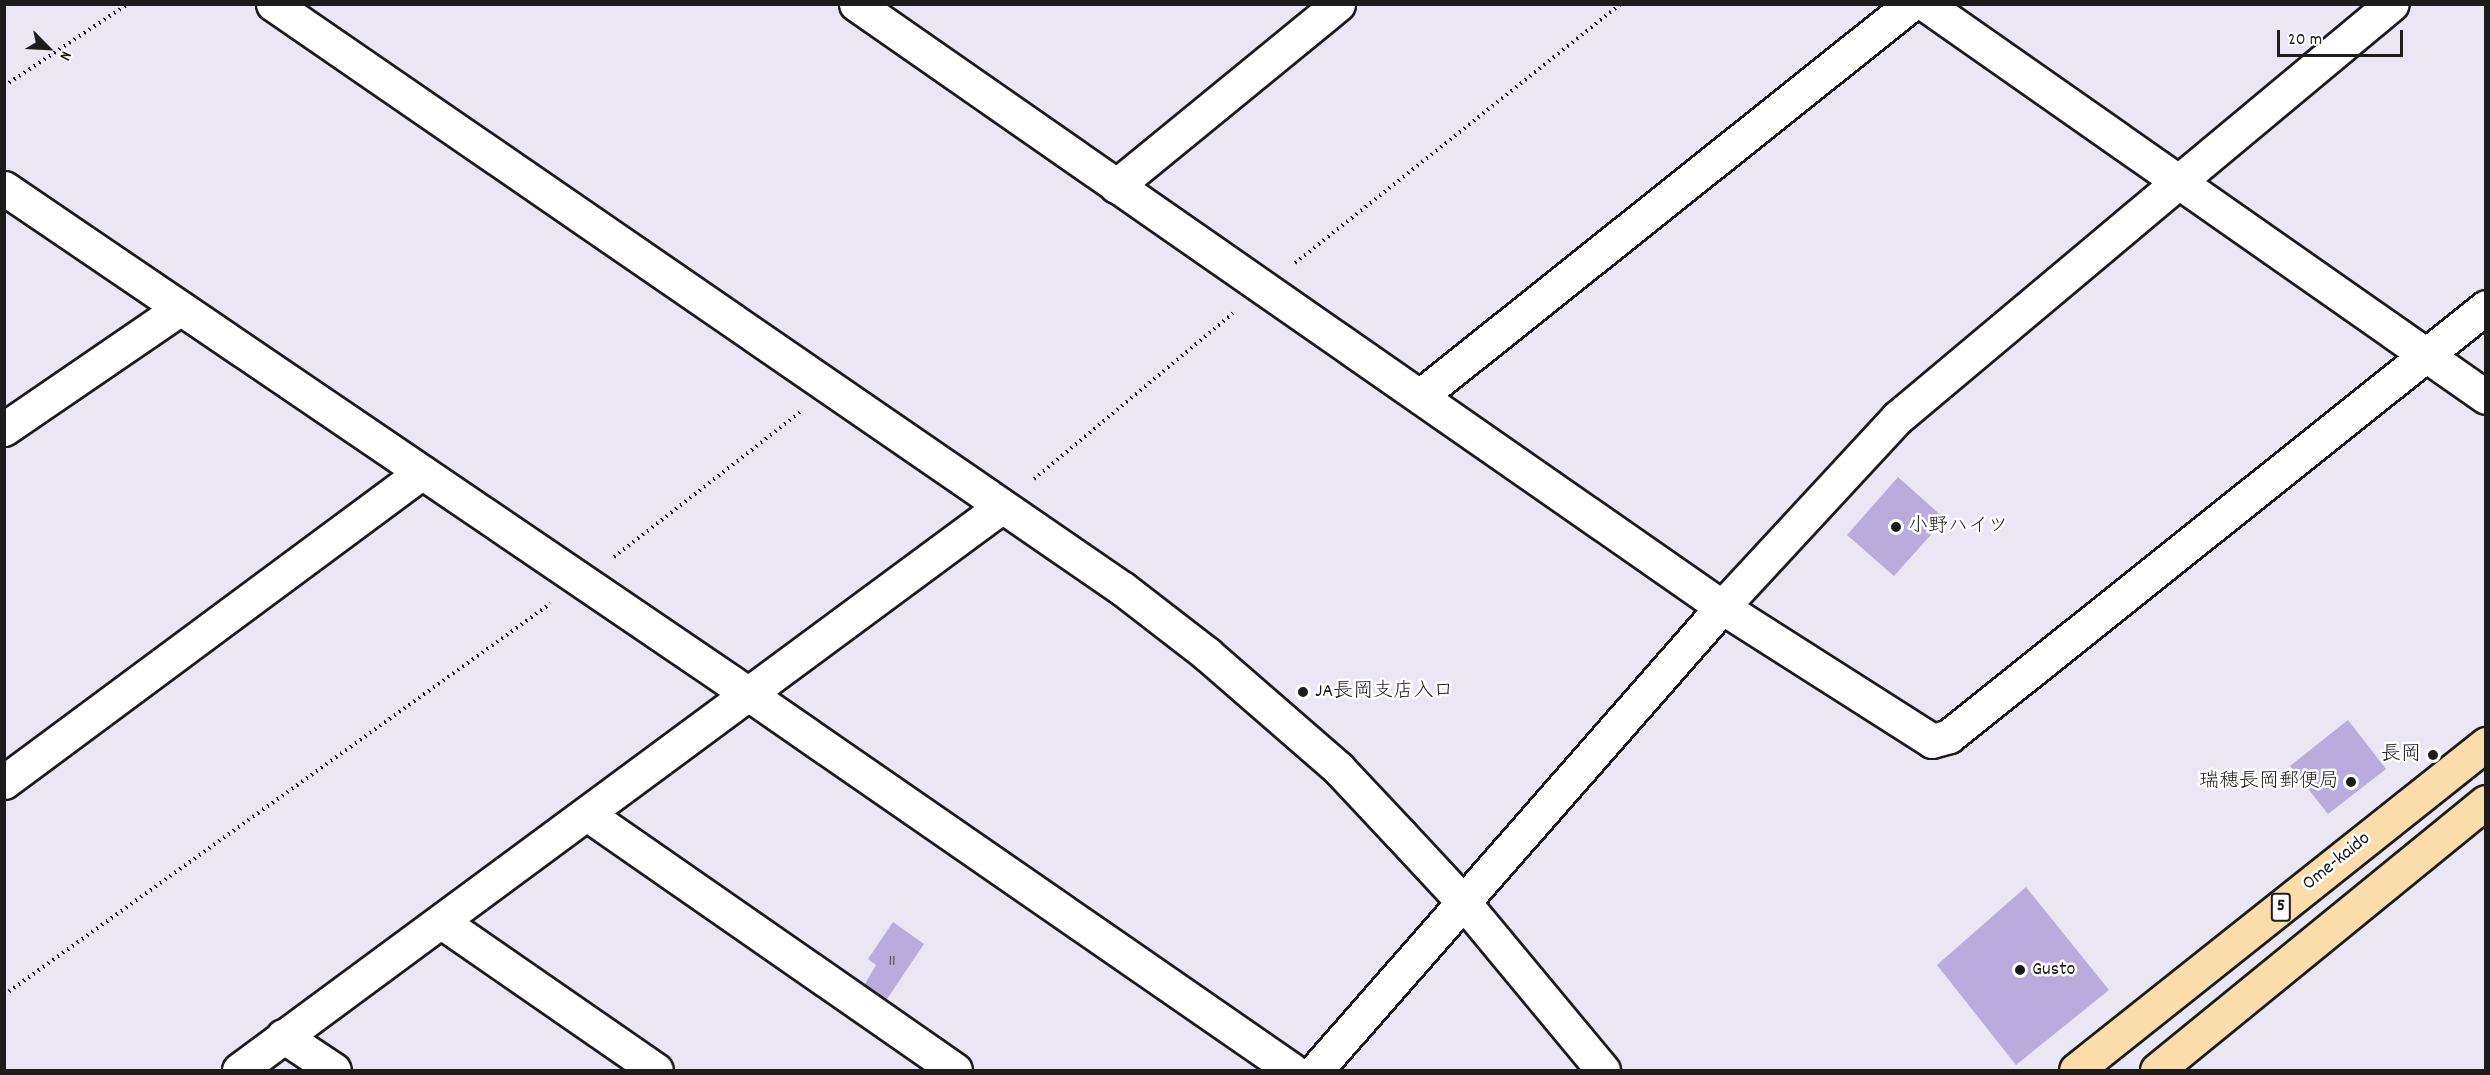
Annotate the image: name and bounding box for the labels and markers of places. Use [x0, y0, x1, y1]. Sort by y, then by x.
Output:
place label: 小野ハイツ [1908, 515, 2008, 539]
marker: 小野ハイツ [1889, 520, 1903, 534]
place label: JA長岡支店入口 [1315, 680, 1453, 704]
marker: JA長岡支店入口 [1296, 685, 1310, 699]
place label: 長岡 [2381, 743, 2421, 767]
marker: 長岡 [2426, 748, 2440, 762]
place label: 瑞穂長岡郵便局 [2199, 770, 2339, 794]
marker: 瑞穂長岡郵便局 [2344, 775, 2358, 789]
place label: Gusto [2032, 958, 2075, 982]
marker: Gusto [2013, 963, 2027, 977]

